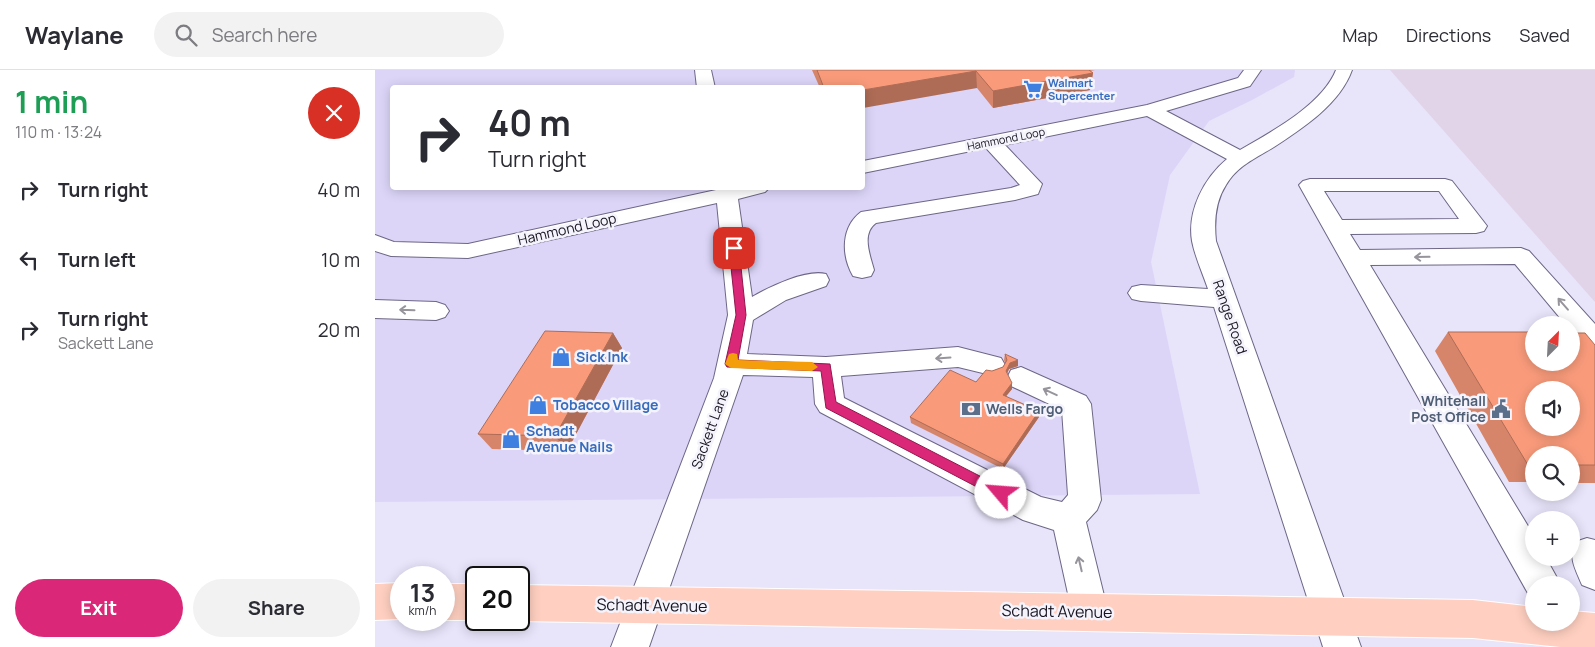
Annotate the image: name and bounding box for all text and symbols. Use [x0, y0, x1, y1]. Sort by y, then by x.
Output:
search box [154, 12, 504, 57]
text: Waylane [25, 18, 124, 51]
icon: search [172, 21, 200, 49]
text: Search here [212, 22, 317, 48]
text: Map [1342, 23, 1378, 47]
text: Directions [1406, 23, 1491, 47]
text: Saved [1519, 23, 1570, 47]
place label: Walmart Supercenter [1048, 75, 1115, 103]
supermarket icon: Walmart Supercenter [1022, 78, 1044, 100]
text: 1 min [15, 81, 88, 122]
button: close [308, 87, 360, 139]
text: 40 m [488, 99, 571, 147]
icon: right [405, 105, 470, 170]
text: 110 m · 13:24 [15, 121, 102, 143]
street label: Hammond Loop [966, 124, 1047, 153]
text: Turn right [488, 144, 586, 174]
icon: right [15, 176, 43, 204]
text: Turn right [58, 177, 148, 203]
text: 40 m [317, 177, 360, 203]
street label: Hammond Loop [516, 208, 618, 249]
pin [713, 227, 755, 269]
icon: arrive [720, 234, 748, 262]
icon: left [15, 246, 43, 274]
text: Turn left [58, 247, 136, 273]
text: 10 m [321, 247, 360, 273]
one-way arrow [1414, 252, 1430, 262]
street label: Range Road [1209, 277, 1252, 357]
one-way arrow [1557, 298, 1569, 311]
one-way arrow [400, 305, 416, 315]
text: Turn right [58, 306, 148, 332]
icon: right [15, 316, 43, 344]
north arrow [1525, 316, 1580, 371]
map controls [1525, 316, 1580, 631]
text: 20 m [318, 317, 360, 343]
text: Sackett Lane [58, 332, 154, 354]
shop icon: Sick Ink [550, 346, 572, 368]
place label: Sick Ink [576, 347, 628, 366]
one-way arrow [936, 354, 952, 363]
button: sound [1525, 381, 1580, 436]
street label: Sackett Lane [686, 386, 733, 471]
one-way arrow [1043, 386, 1058, 396]
place label: Whitehall Post Office [1411, 391, 1486, 426]
shop icon: Tobacco Village [527, 394, 549, 416]
place label: Tobacco Village [553, 395, 658, 414]
bank icon: Wells Fargo [960, 398, 982, 420]
public building icon: Whitehall Post Office [1490, 398, 1512, 420]
place label: Wells Fargo [986, 399, 1064, 418]
place label: Schadt Avenue Nails [526, 421, 613, 456]
shop icon: Schadt Avenue Nails [500, 428, 522, 450]
button: search [1525, 446, 1580, 501]
position arrow [974, 466, 1026, 518]
button: + [1525, 511, 1580, 566]
one-way arrow [1075, 557, 1084, 573]
speed limit sign: 20 [465, 566, 530, 631]
text: 13 [410, 575, 435, 610]
button: − [1525, 576, 1580, 631]
button: Exit [15, 579, 183, 637]
button: Share [193, 579, 360, 637]
street label: Schadt Avenue [596, 593, 708, 617]
street label: Schadt Avenue [1001, 599, 1113, 623]
text: km/h [409, 602, 436, 619]

